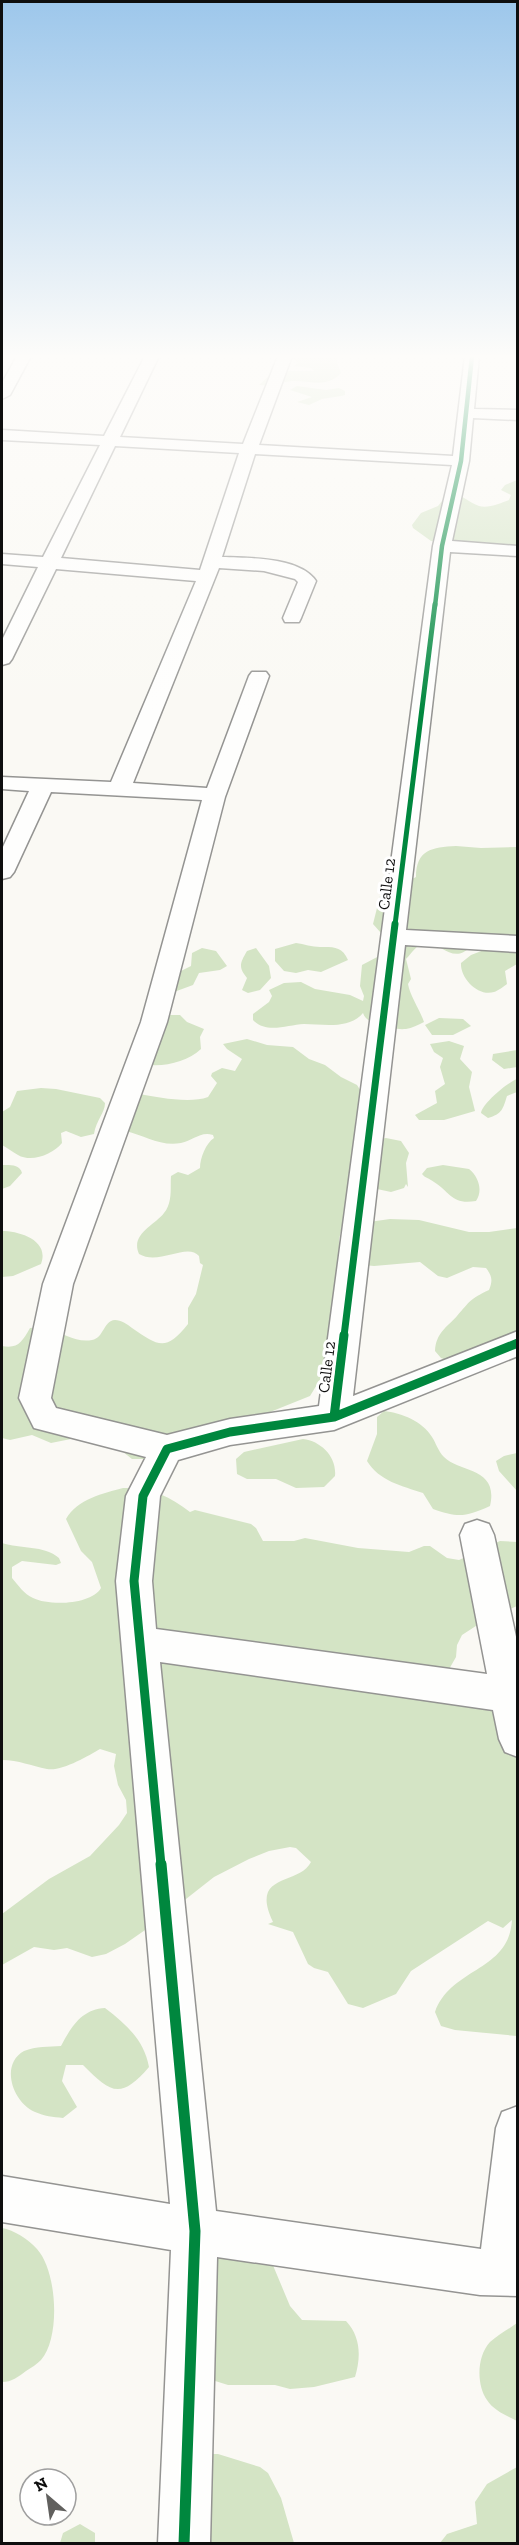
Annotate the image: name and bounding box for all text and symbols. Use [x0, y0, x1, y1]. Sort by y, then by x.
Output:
street label: Calle 12 [374, 857, 399, 911]
street label: Calle 12 [314, 1340, 339, 1394]
north arrow [18, 2467, 78, 2527]
text: N [31, 2473, 51, 2496]

